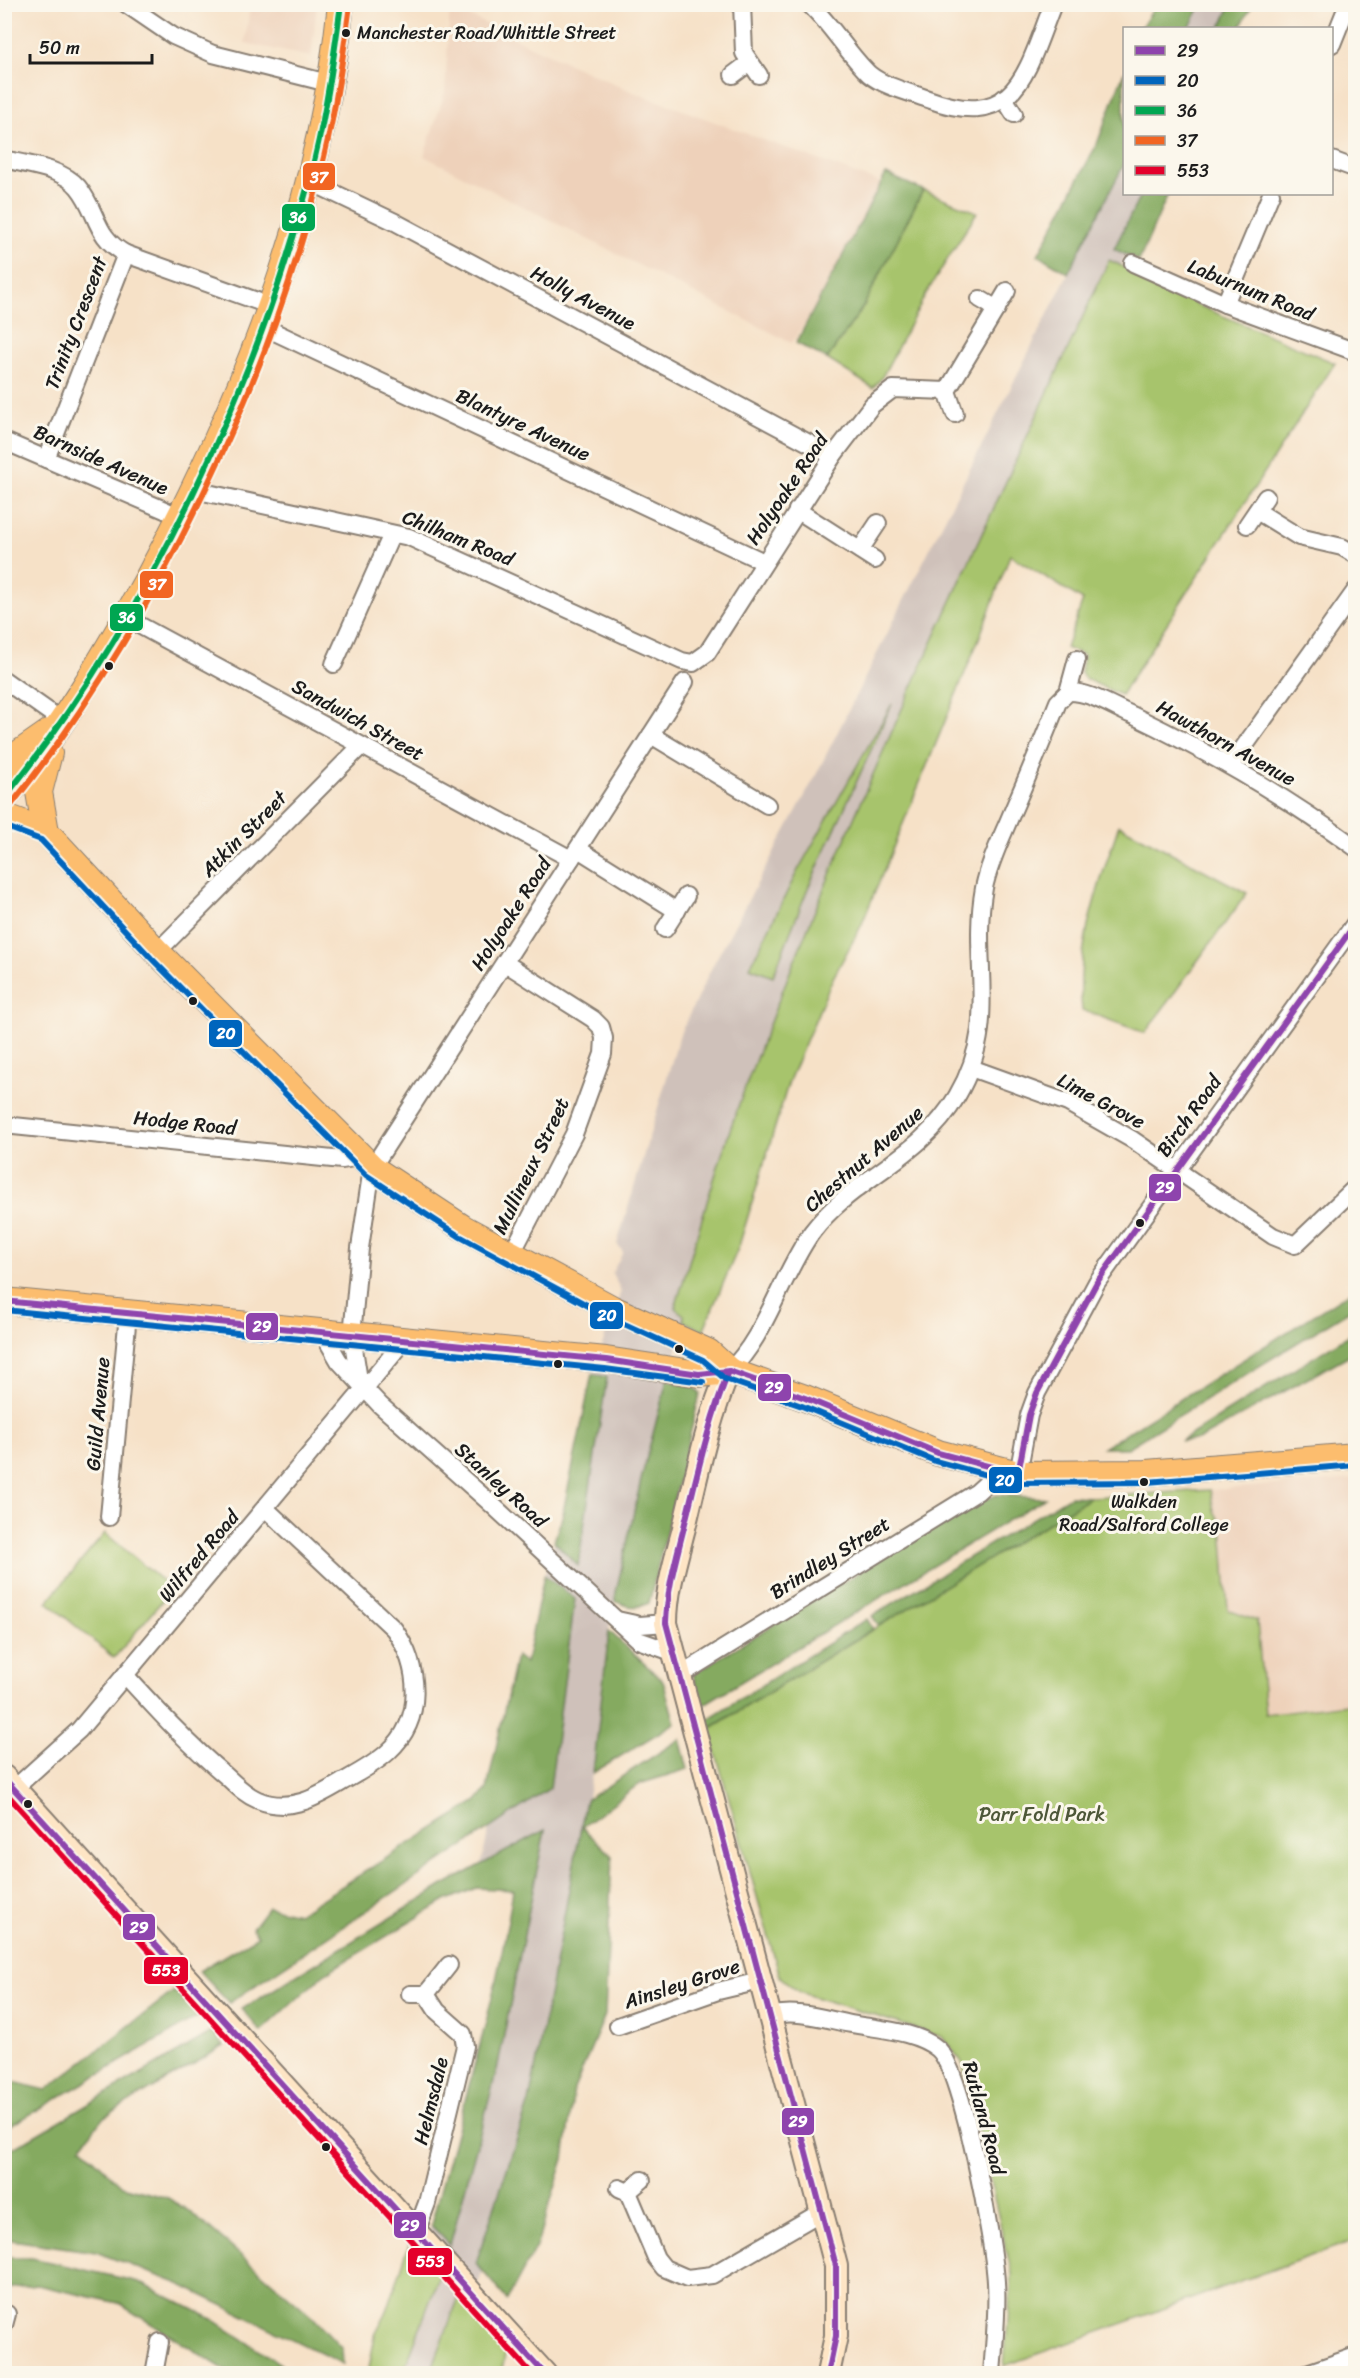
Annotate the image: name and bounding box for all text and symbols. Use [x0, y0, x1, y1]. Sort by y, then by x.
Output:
place label: Manchester Road/Whittle Street [357, 17, 617, 49]
scale bar [30, 27, 152, 65]
marker: Manchester Road/Whittle Street [340, 27, 352, 39]
legend [1123, 27, 1333, 195]
text: 50 m [39, 32, 80, 64]
text: 29 [1177, 35, 1198, 67]
text: 20 [1177, 65, 1199, 97]
text: 36 [1177, 95, 1197, 127]
text: 37 [1177, 125, 1199, 157]
text: 553 [1177, 155, 1209, 187]
line badge: 37 [302, 162, 336, 191]
text: 37 [309, 163, 330, 192]
line badge: 36 [281, 203, 316, 232]
text: 36 [288, 203, 307, 232]
street label: Laburnum Road [1182, 249, 1321, 332]
street label: Trinity Crescent [34, 250, 118, 395]
street label: Holly Avenue [524, 256, 642, 341]
street label: Blantyre Avenue [450, 378, 596, 472]
street label: Barnside Avenue [28, 415, 175, 506]
street label: Holyoake Road [736, 424, 839, 553]
street label: Chilham Road [397, 500, 521, 577]
line badge: 37 [139, 570, 174, 599]
text: 37 [147, 570, 168, 599]
line badge: 36 [109, 603, 144, 632]
text: 36 [117, 603, 136, 632]
unlabelled marker [103, 660, 115, 672]
street label: Sandwich Street [285, 669, 431, 771]
street label: Hawthorn Avenue [1150, 690, 1302, 796]
street label: Atkin Street [191, 782, 296, 887]
street label: Holyoake Road [461, 849, 562, 978]
unlabelled marker [187, 995, 199, 1007]
line badge: 20 [208, 1019, 243, 1048]
text: 20 [215, 1019, 236, 1048]
street label: Lime Grove [1051, 1063, 1151, 1139]
street label: Birch Road [1147, 1066, 1232, 1165]
street label: Mullineux Street [483, 1091, 579, 1241]
street label: Chestnut Avenue [796, 1097, 932, 1221]
street label: Hodge Road [132, 1100, 240, 1146]
line badge: 29 [1148, 1173, 1182, 1202]
text: 29 [1154, 1173, 1175, 1202]
unlabelled marker [1134, 1217, 1146, 1229]
line badge: 20 [589, 1301, 624, 1330]
text: 20 [596, 1301, 617, 1330]
line badge: 29 [245, 1312, 279, 1341]
text: 29 [251, 1312, 272, 1341]
unlabelled marker [673, 1343, 685, 1355]
street label: Guild Avenue [76, 1356, 120, 1472]
unlabelled marker [552, 1358, 564, 1370]
line badge: 29 [757, 1373, 792, 1402]
text: 29 [763, 1373, 784, 1402]
street label: Stanley Road [446, 1433, 557, 1538]
line badge: 20 [988, 1466, 1023, 1494]
text: 20 [994, 1466, 1015, 1495]
marker: Walkden Road/Salford College [1138, 1476, 1150, 1488]
place label: Walkden Road/Salford College [1059, 1486, 1229, 1541]
street label: Wilfred Road [150, 1501, 249, 1610]
street label: Brindley Street [763, 1507, 897, 1609]
park label: Parr Fold Park [979, 1797, 1105, 1832]
unlabelled marker [22, 1798, 34, 1810]
line badge: 29 [122, 1913, 156, 1941]
text: 29 [128, 1913, 149, 1942]
street label: Ainsley Grove [618, 1949, 745, 2020]
line badge: 553 [143, 1956, 189, 1985]
text: 553 [152, 1956, 180, 1985]
street label: Helmsdale [403, 2053, 459, 2149]
street label: Rutland Road [952, 2057, 1016, 2180]
line badge: 29 [781, 2107, 815, 2136]
text: 29 [787, 2107, 808, 2136]
unlabelled marker [320, 2141, 332, 2153]
line badge: 29 [393, 2211, 427, 2239]
text: 29 [399, 2211, 420, 2240]
line badge: 553 [407, 2247, 453, 2276]
text: 553 [416, 2247, 444, 2276]

